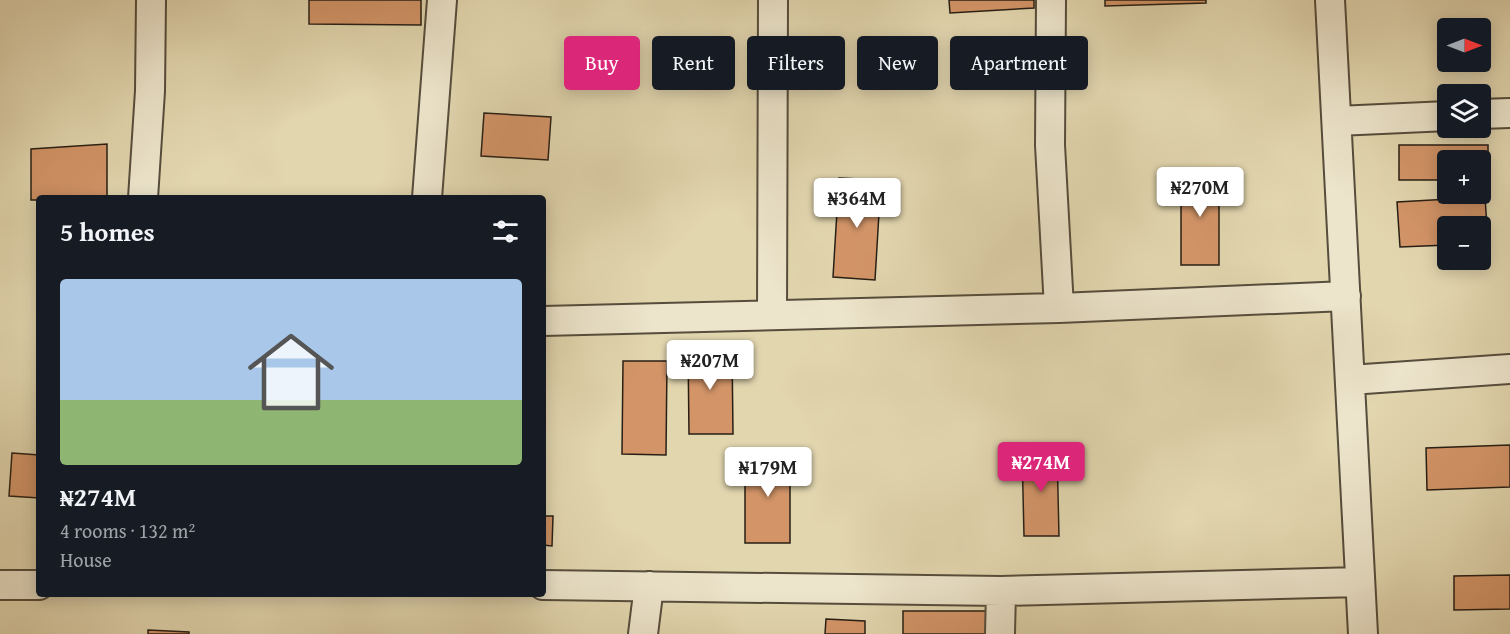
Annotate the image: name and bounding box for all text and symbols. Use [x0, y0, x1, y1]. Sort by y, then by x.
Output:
north arrow [1437, 18, 1491, 72]
map controls [1437, 18, 1491, 270]
chip: Buy [564, 36, 640, 90]
chip: Rent [652, 36, 735, 90]
chip: Filters [747, 36, 845, 90]
chip: New [857, 36, 938, 90]
chip: Apartment [950, 36, 1088, 90]
button: layers [1437, 84, 1491, 138]
button: + [1437, 150, 1491, 204]
pin: ₦270M [1158, 167, 1242, 218]
text: ₦270M [1171, 172, 1229, 201]
pin: ₦364M [815, 178, 899, 229]
text: ₦364M [828, 183, 886, 212]
text: 5 homes [60, 212, 155, 251]
icon: filters [489, 215, 522, 248]
button: − [1437, 216, 1491, 270]
icon: home [237, 318, 345, 426]
pin: ₦207M [668, 340, 752, 391]
text: ₦207M [681, 345, 739, 374]
pin: ₦274M [999, 442, 1083, 493]
pin: ₦179M [726, 447, 810, 498]
text: ₦274M [1012, 447, 1070, 476]
text: ₦179M [739, 452, 797, 481]
text: ₦274M [60, 477, 136, 516]
text: 4 rooms · 132 m² [60, 516, 195, 545]
text: House [60, 545, 112, 574]

